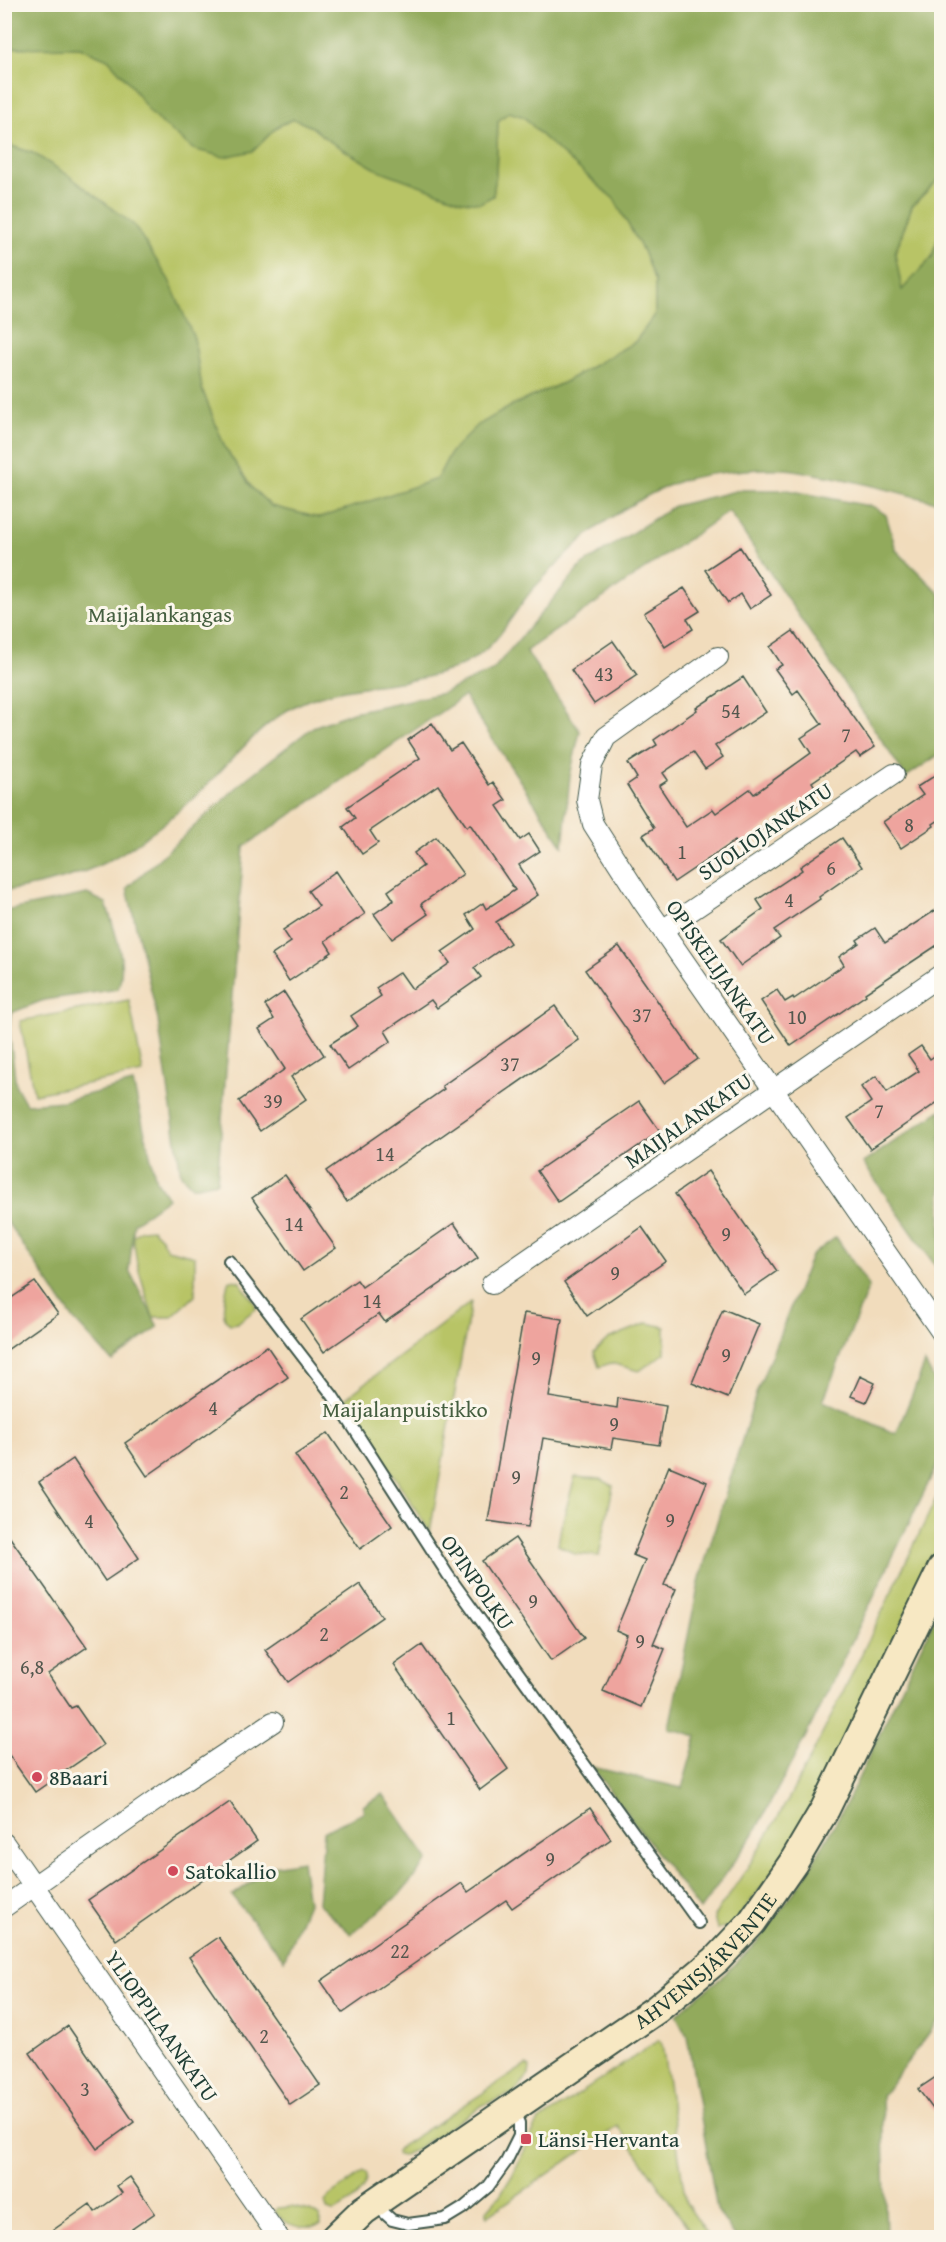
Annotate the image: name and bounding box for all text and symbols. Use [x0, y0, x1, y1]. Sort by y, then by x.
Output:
park label: Maijalankangas [88, 598, 232, 630]
house number: 43 [594, 659, 614, 688]
house number: 54 [721, 696, 741, 725]
house number: 7 [841, 720, 851, 749]
street label: SUOLIOJANKATU [691, 774, 839, 888]
house number: 8 [904, 810, 914, 839]
house number: 1 [677, 837, 687, 866]
house number: 6 [826, 853, 836, 882]
house number: 4 [784, 885, 794, 914]
street label: OPISKELIJANKATU [659, 893, 783, 1051]
house number: 37 [632, 1000, 652, 1029]
house number: 10 [787, 1002, 807, 1031]
house number: 37 [500, 1049, 520, 1078]
street label: MAIJALANKATU [618, 1064, 758, 1176]
house number: 39 [263, 1086, 283, 1115]
house number: 7 [874, 1096, 884, 1125]
house number: 14 [375, 1139, 395, 1168]
house number: 14 [284, 1209, 304, 1238]
house number: 9 [721, 1219, 731, 1248]
house number: 9 [610, 1258, 620, 1287]
house number: 14 [362, 1286, 382, 1315]
house number: 9 [721, 1340, 731, 1369]
house number: 9 [531, 1343, 541, 1372]
house number: 4 [208, 1393, 218, 1422]
park label: Maijalanpuistikko [322, 1393, 488, 1425]
house number: 9 [609, 1409, 619, 1438]
house number: 9 [511, 1462, 521, 1491]
house number: 2 [339, 1477, 349, 1506]
house number: 9 [665, 1505, 675, 1534]
house number: 4 [84, 1506, 94, 1535]
street label: OPINPOLKU [433, 1528, 523, 1636]
house number: 9 [528, 1586, 538, 1615]
house number: 2 [319, 1619, 329, 1648]
house number: 9 [635, 1626, 645, 1655]
house number: 6,8 [20, 1652, 44, 1681]
house number: 1 [446, 1703, 456, 1732]
place label: 8Baari [49, 1761, 108, 1793]
marker: 8Baari [30, 1770, 44, 1784]
house number: 9 [545, 1844, 555, 1873]
place label: Satokallio [185, 1855, 276, 1887]
marker: Satokallio [166, 1864, 180, 1878]
street label: AHVENISJÄRVENTIE [627, 1886, 784, 2037]
house number: 22 [390, 1936, 410, 1965]
street label: YLIOPPILAANKATU [98, 1944, 226, 2108]
house number: 2 [259, 2021, 269, 2050]
house number: 3 [80, 2074, 90, 2103]
place label: Länsi-Hervanta [538, 2123, 680, 2155]
marker: Länsi-Hervanta [519, 2132, 533, 2146]

